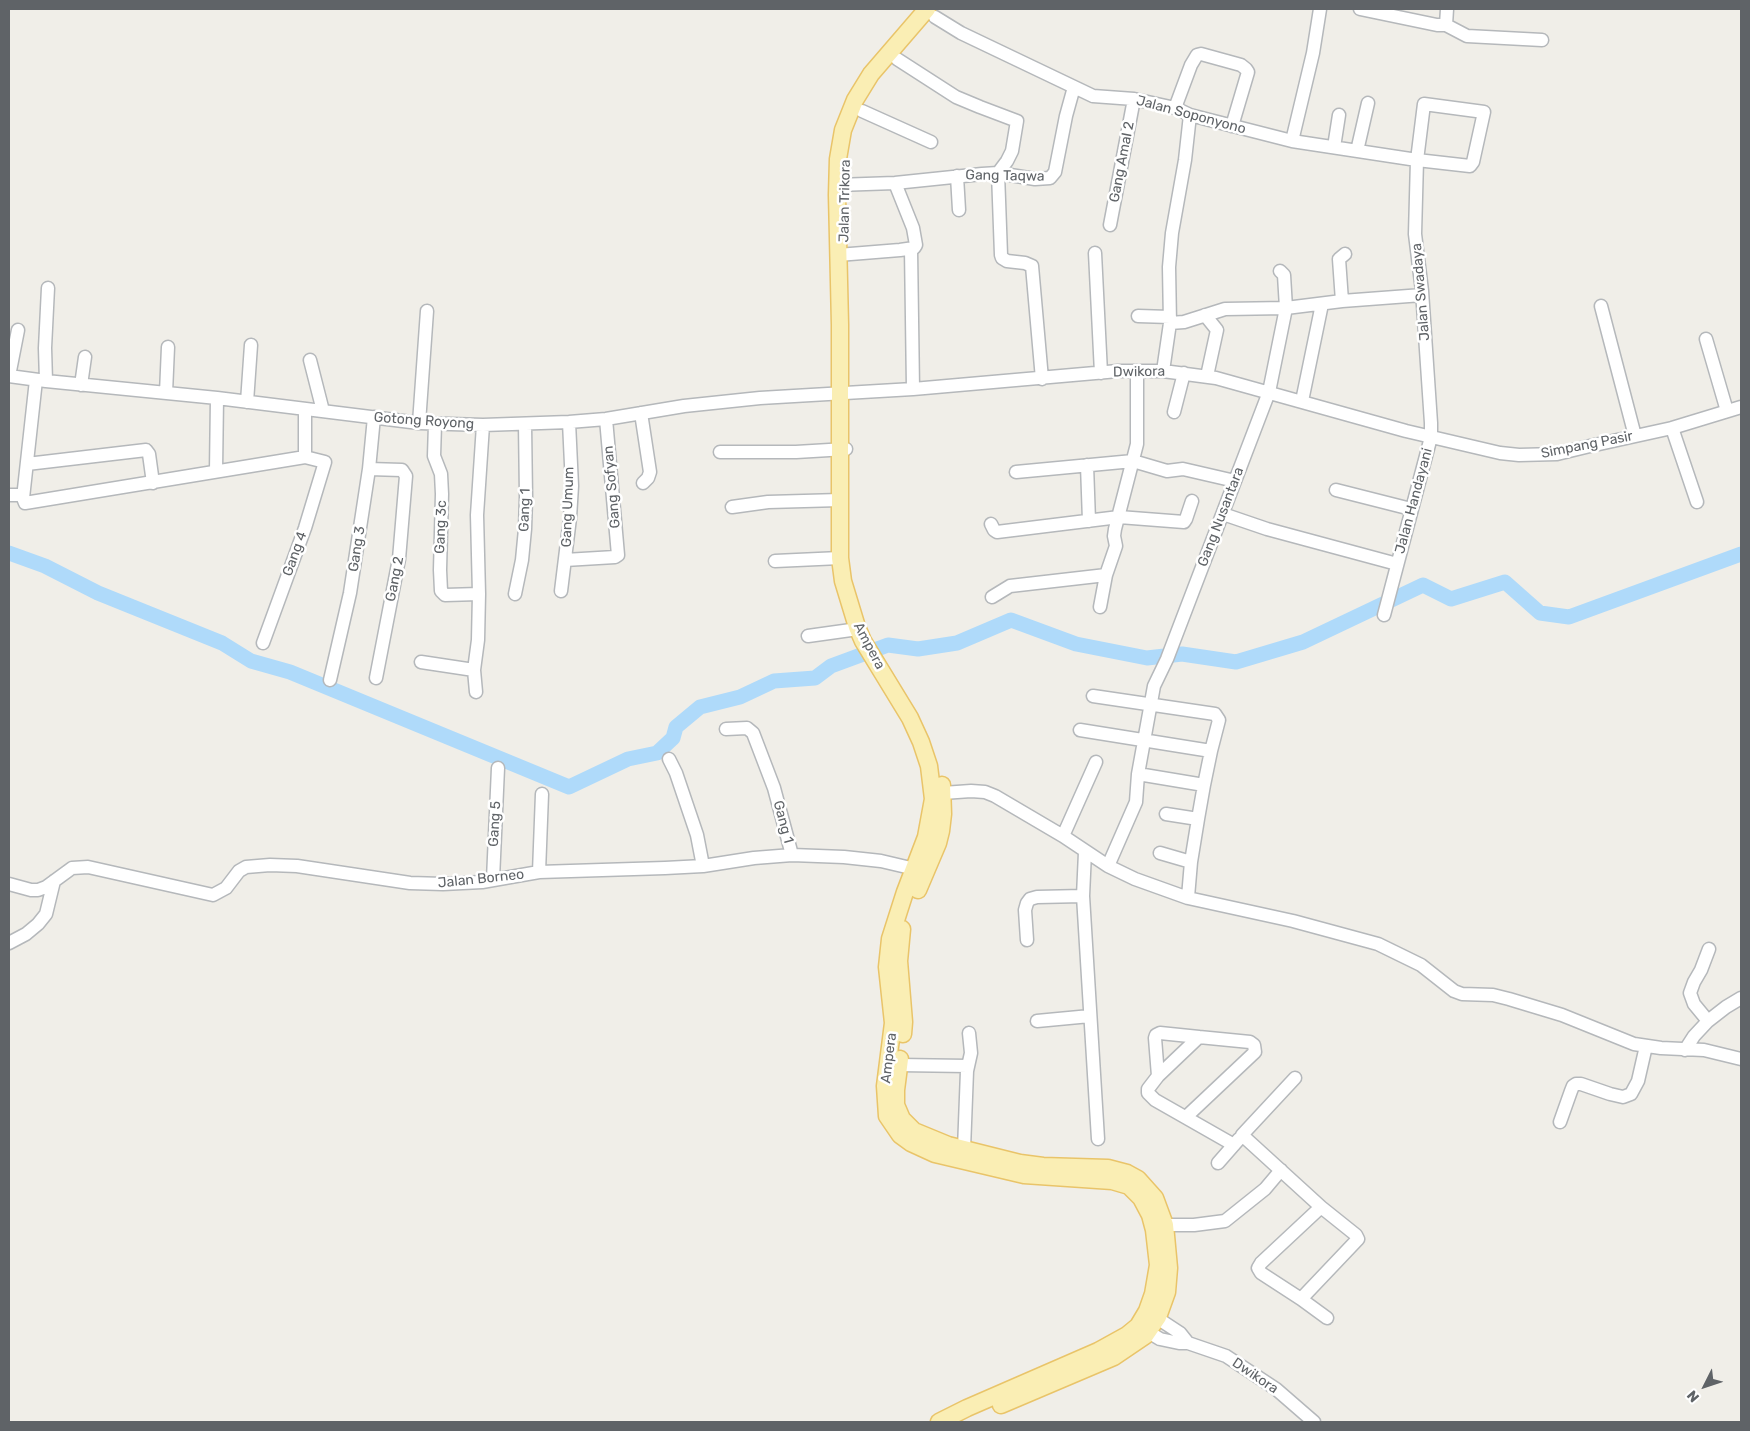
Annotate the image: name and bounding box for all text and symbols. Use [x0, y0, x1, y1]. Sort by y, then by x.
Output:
street label: Jalan Soponyono [1134, 92, 1248, 138]
street label: Gang Amal 2 [1106, 120, 1138, 204]
street label: Jalan Trikora [836, 159, 854, 243]
street label: Gang Taqwa [965, 167, 1045, 185]
street label: Jalan Swadaya [1408, 242, 1434, 342]
street label: Dwikora [1113, 363, 1165, 381]
street label: Gotong Royong [373, 409, 475, 433]
street label: Simpang Pasir [1540, 428, 1634, 462]
street label: Gang Sofyan [600, 445, 624, 529]
street label: Jalan Handayani [1392, 446, 1436, 556]
street label: Gang Nusantara [1194, 465, 1248, 569]
street label: Gang Umum [558, 466, 578, 548]
street label: Gang 1 [516, 488, 534, 532]
street label: Gang 3c [432, 500, 450, 554]
street label: Gang 3 [345, 525, 369, 573]
street label: Gang 4 [279, 529, 311, 579]
street label: Gang 2 [382, 555, 408, 603]
street label: Ampera [850, 620, 888, 672]
street label: Gang 1 [769, 799, 797, 845]
street label: Gang 5 [485, 801, 505, 847]
street label: Jalan Borneo [437, 866, 525, 892]
street label: Ampera [878, 1032, 900, 1084]
street label: Dwikora [1229, 1354, 1281, 1398]
north arrow [1680, 1361, 1730, 1411]
text: N [1684, 1387, 1703, 1406]

